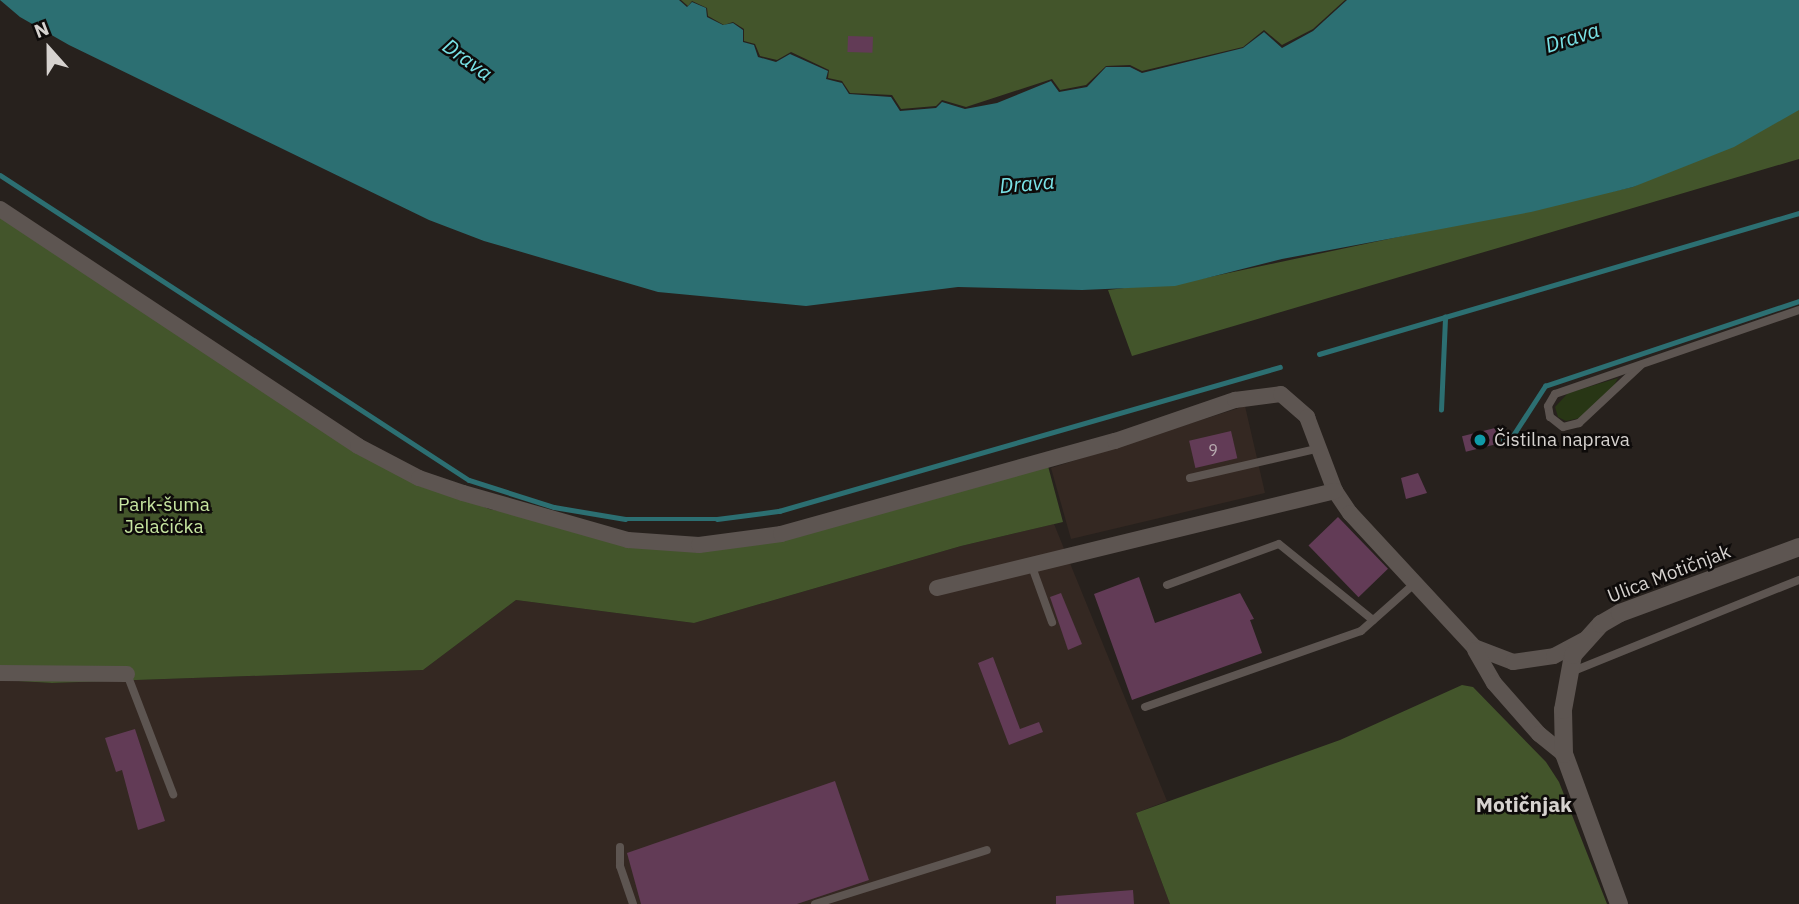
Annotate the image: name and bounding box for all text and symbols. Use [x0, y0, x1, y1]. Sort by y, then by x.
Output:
north arrow [14, 14, 84, 84]
text: N [31, 16, 52, 43]
water label: Drava [1542, 16, 1602, 58]
water label: Drava [438, 33, 498, 85]
water label: Drava [998, 168, 1056, 198]
place label: Čistilna naprava [1494, 429, 1630, 451]
marker: Čistilna naprava [1472, 432, 1488, 448]
house number: 9 [1208, 440, 1218, 460]
park label: Park-šuma Jelačićka [118, 494, 210, 538]
street label: Ulica Motičnjak [1604, 540, 1734, 608]
district label: Motičnjak [1476, 791, 1572, 817]

